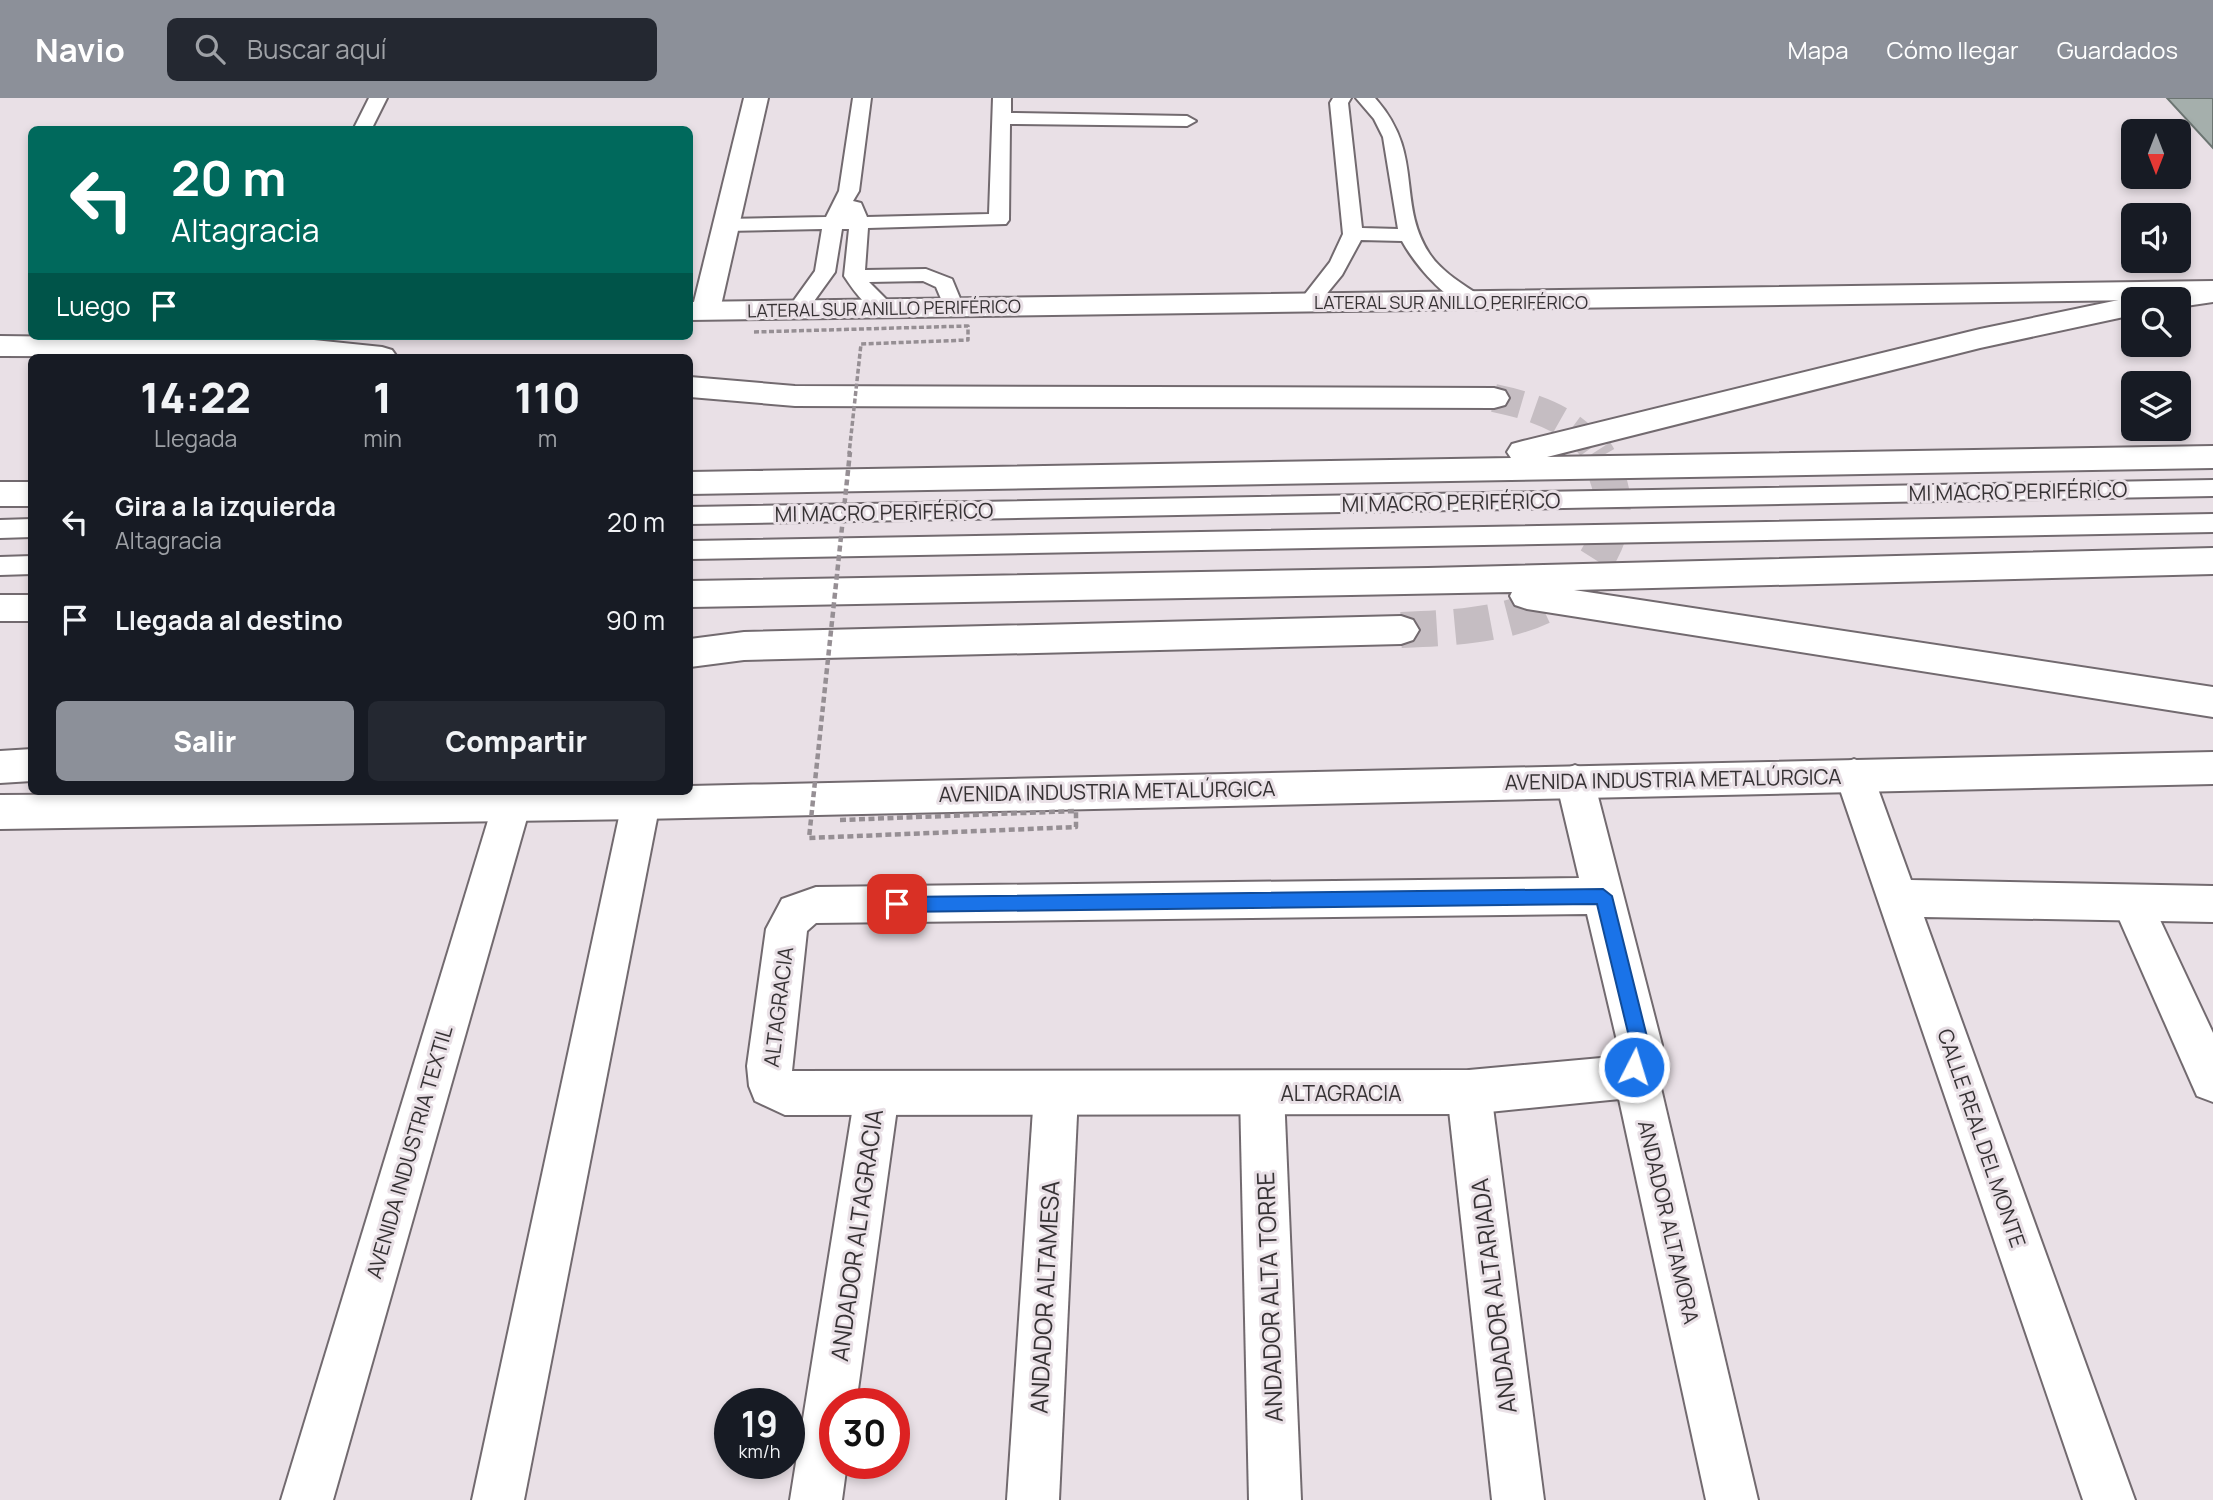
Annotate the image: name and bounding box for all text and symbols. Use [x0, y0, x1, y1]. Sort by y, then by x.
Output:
search box [167, 18, 657, 81]
text: Navio [35, 27, 125, 72]
icon: search [191, 30, 229, 68]
text: Buscar aquí [247, 31, 387, 67]
text: Mapa [1788, 33, 1849, 66]
text: Cómo llegar [1887, 33, 2019, 66]
text: Guardados [2057, 33, 2178, 66]
north arrow [2121, 119, 2191, 189]
map controls [2121, 119, 2191, 441]
text: 20 m [171, 144, 286, 211]
icon: left [56, 154, 147, 245]
button: sound [2121, 203, 2191, 273]
text: Altagracia [171, 208, 319, 252]
icon: arrive [145, 287, 183, 325]
button: search [2121, 287, 2191, 357]
text: Luego [56, 288, 131, 324]
street label: LATERAL SUR ANILLO PERIFÉRICO [1314, 290, 1588, 314]
street label: LATERAL SUR ANILLO PERIFÉRICO [747, 294, 1021, 322]
text: 14:22 [140, 368, 251, 426]
text: 1 [373, 368, 392, 426]
text: 110 [514, 368, 581, 426]
button: layers [2121, 371, 2191, 441]
text: Llegada [154, 422, 237, 454]
text: min [363, 422, 402, 454]
text: m [538, 422, 557, 454]
street label: MI MACRO PERIFÉRICO [1908, 475, 2128, 507]
street label: MI MACRO PERIFÉRICO [1341, 486, 1561, 518]
text: Gira a la izquierda [115, 488, 336, 524]
street label: MI MACRO PERIFÉRICO [774, 496, 994, 528]
icon: left [56, 503, 94, 541]
text: 20 m [607, 504, 665, 540]
text: Altagracia [115, 524, 222, 556]
icon: arrive [56, 601, 94, 639]
text: Llegada al destino [115, 602, 343, 638]
text: 90 m [606, 602, 665, 638]
button: Salir [56, 701, 354, 781]
button: Compartir [368, 701, 665, 781]
street label: AVENIDA INDUSTRIA METALÚRGICA [1504, 762, 1842, 796]
street label: AVENIDA INDUSTRIA METALÚRGICA [938, 774, 1276, 808]
pin [867, 874, 927, 934]
icon: arrive [878, 885, 916, 923]
street label: ALTAGRACIA [757, 945, 799, 1069]
street label: AVENIDA INDUSTRIA TEXTIL [359, 1022, 459, 1282]
street label: CALLE REAL DEL MONTE [1931, 1025, 2033, 1251]
position arrow [1597, 1030, 1671, 1104]
street label: ALTAGRACIA [1280, 1079, 1402, 1107]
street label: ANDADOR ALTAGRACIA [822, 1107, 890, 1363]
street label: ANDADOR ALTAMORA [1632, 1117, 1706, 1327]
street label: ANDADOR ALTA TORRE [1248, 1171, 1290, 1423]
street label: ANDADOR ALTARIADA [1462, 1176, 1524, 1416]
street label: ANDADOR ALTAMESA [1021, 1180, 1067, 1414]
speed limit sign: 30 [819, 1388, 910, 1479]
text: 19 [741, 1400, 778, 1448]
text: km/h [739, 1439, 780, 1463]

